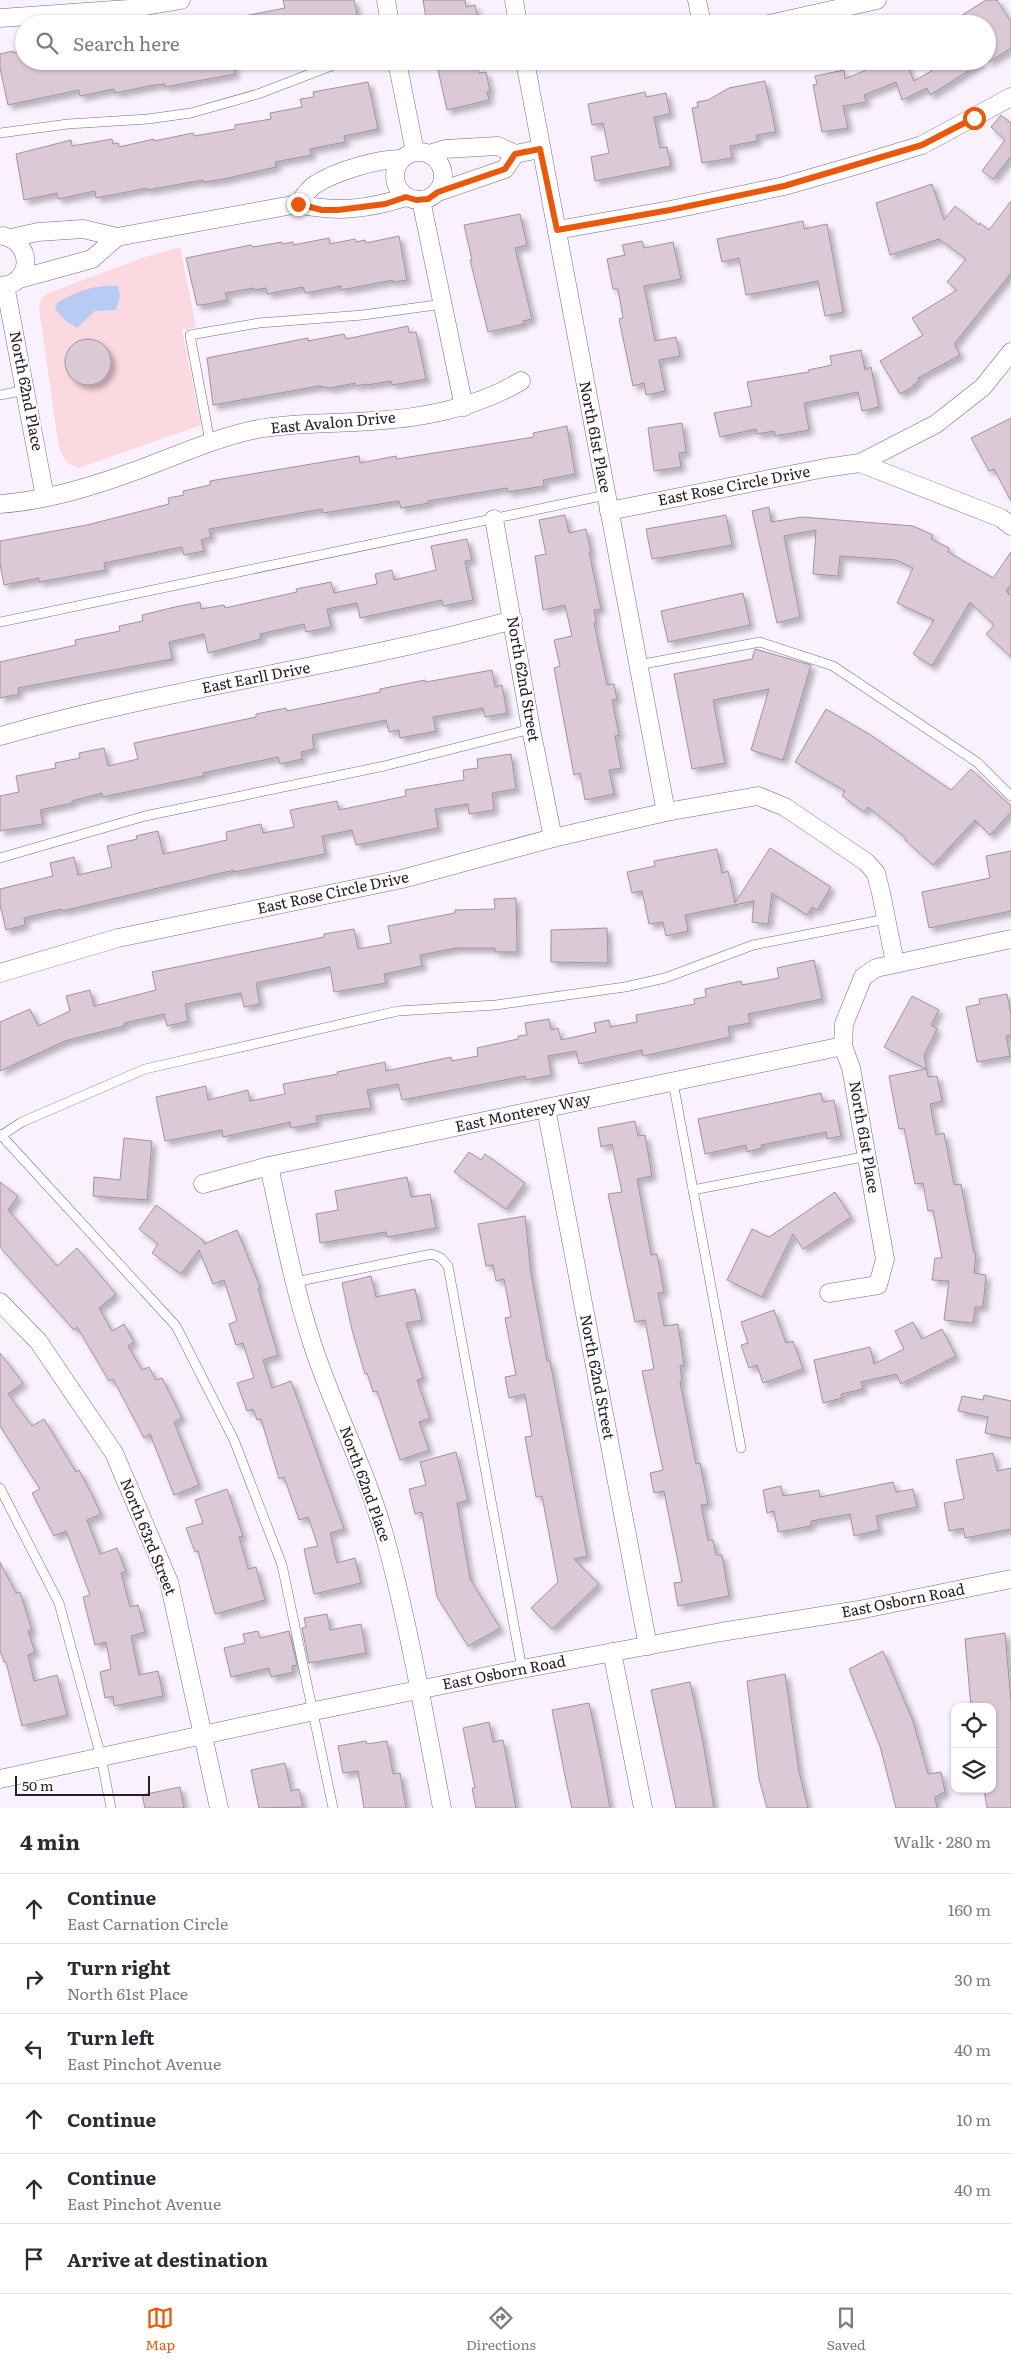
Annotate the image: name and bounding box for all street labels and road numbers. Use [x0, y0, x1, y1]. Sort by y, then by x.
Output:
street label: North 62nd Place [5, 329, 50, 453]
street label: North 61st Place [574, 379, 619, 495]
street label: East Avalon Drive [269, 405, 397, 438]
street label: East Rose Circle Drive [656, 458, 812, 511]
street label: North 62nd Street [502, 614, 547, 743]
street label: East Earll Drive [200, 655, 312, 698]
street label: East Rose Circle Drive [255, 864, 411, 919]
street label: North 61st Place [844, 1079, 887, 1195]
street label: East Monterey Way [453, 1086, 593, 1137]
street label: North 62nd Street [575, 1312, 622, 1441]
street label: North 62nd Place [335, 1422, 398, 1545]
street label: North 63rd Street [115, 1474, 183, 1599]
street label: East Osborn Road [839, 1576, 966, 1623]
street label: East Osborn Road [440, 1648, 567, 1695]

